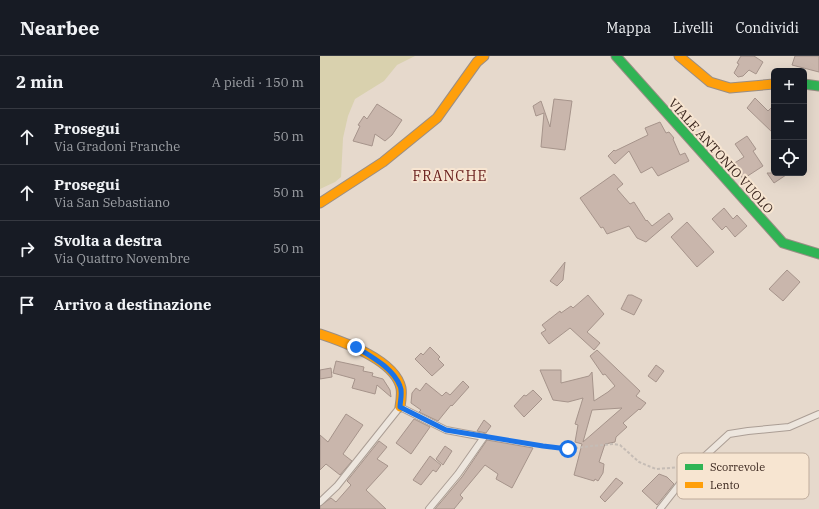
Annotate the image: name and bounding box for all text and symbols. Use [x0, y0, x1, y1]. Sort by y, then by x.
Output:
text: Nearbee [20, 16, 99, 40]
text: Mappa [606, 19, 651, 37]
text: Livelli [673, 19, 713, 37]
text: Condividi [735, 19, 799, 37]
map controls [771, 68, 807, 176]
button: + [771, 68, 807, 104]
text: 2 min [16, 71, 64, 93]
text: A piedi · 150 m [212, 74, 304, 91]
street label: VIALE ANTONIO VUOLO [665, 95, 777, 217]
button: − [771, 104, 807, 140]
text: Prosegui [54, 119, 120, 138]
icon: ahead [16, 126, 38, 148]
text: 50 m [273, 128, 304, 145]
text: Via Gradoni Franche [54, 138, 180, 155]
button: locate [771, 140, 807, 176]
district label: FRANCHE [413, 167, 487, 185]
text: Prosegui [54, 175, 120, 194]
icon: ahead [16, 182, 38, 204]
text: 50 m [273, 184, 304, 201]
text: Via San Sebastiano [54, 194, 170, 211]
text: Svolta a destra [54, 231, 162, 250]
icon: right [16, 238, 38, 260]
text: 50 m [273, 240, 304, 257]
text: Via Quattro Novembre [54, 250, 190, 267]
icon: arrive [16, 294, 38, 316]
text: Arrivo a destinazione [54, 295, 211, 314]
route end [347, 338, 365, 356]
route start [559, 440, 577, 458]
legend [677, 453, 809, 499]
text: Scorrevole [710, 460, 765, 474]
text: Lento [710, 478, 740, 492]

